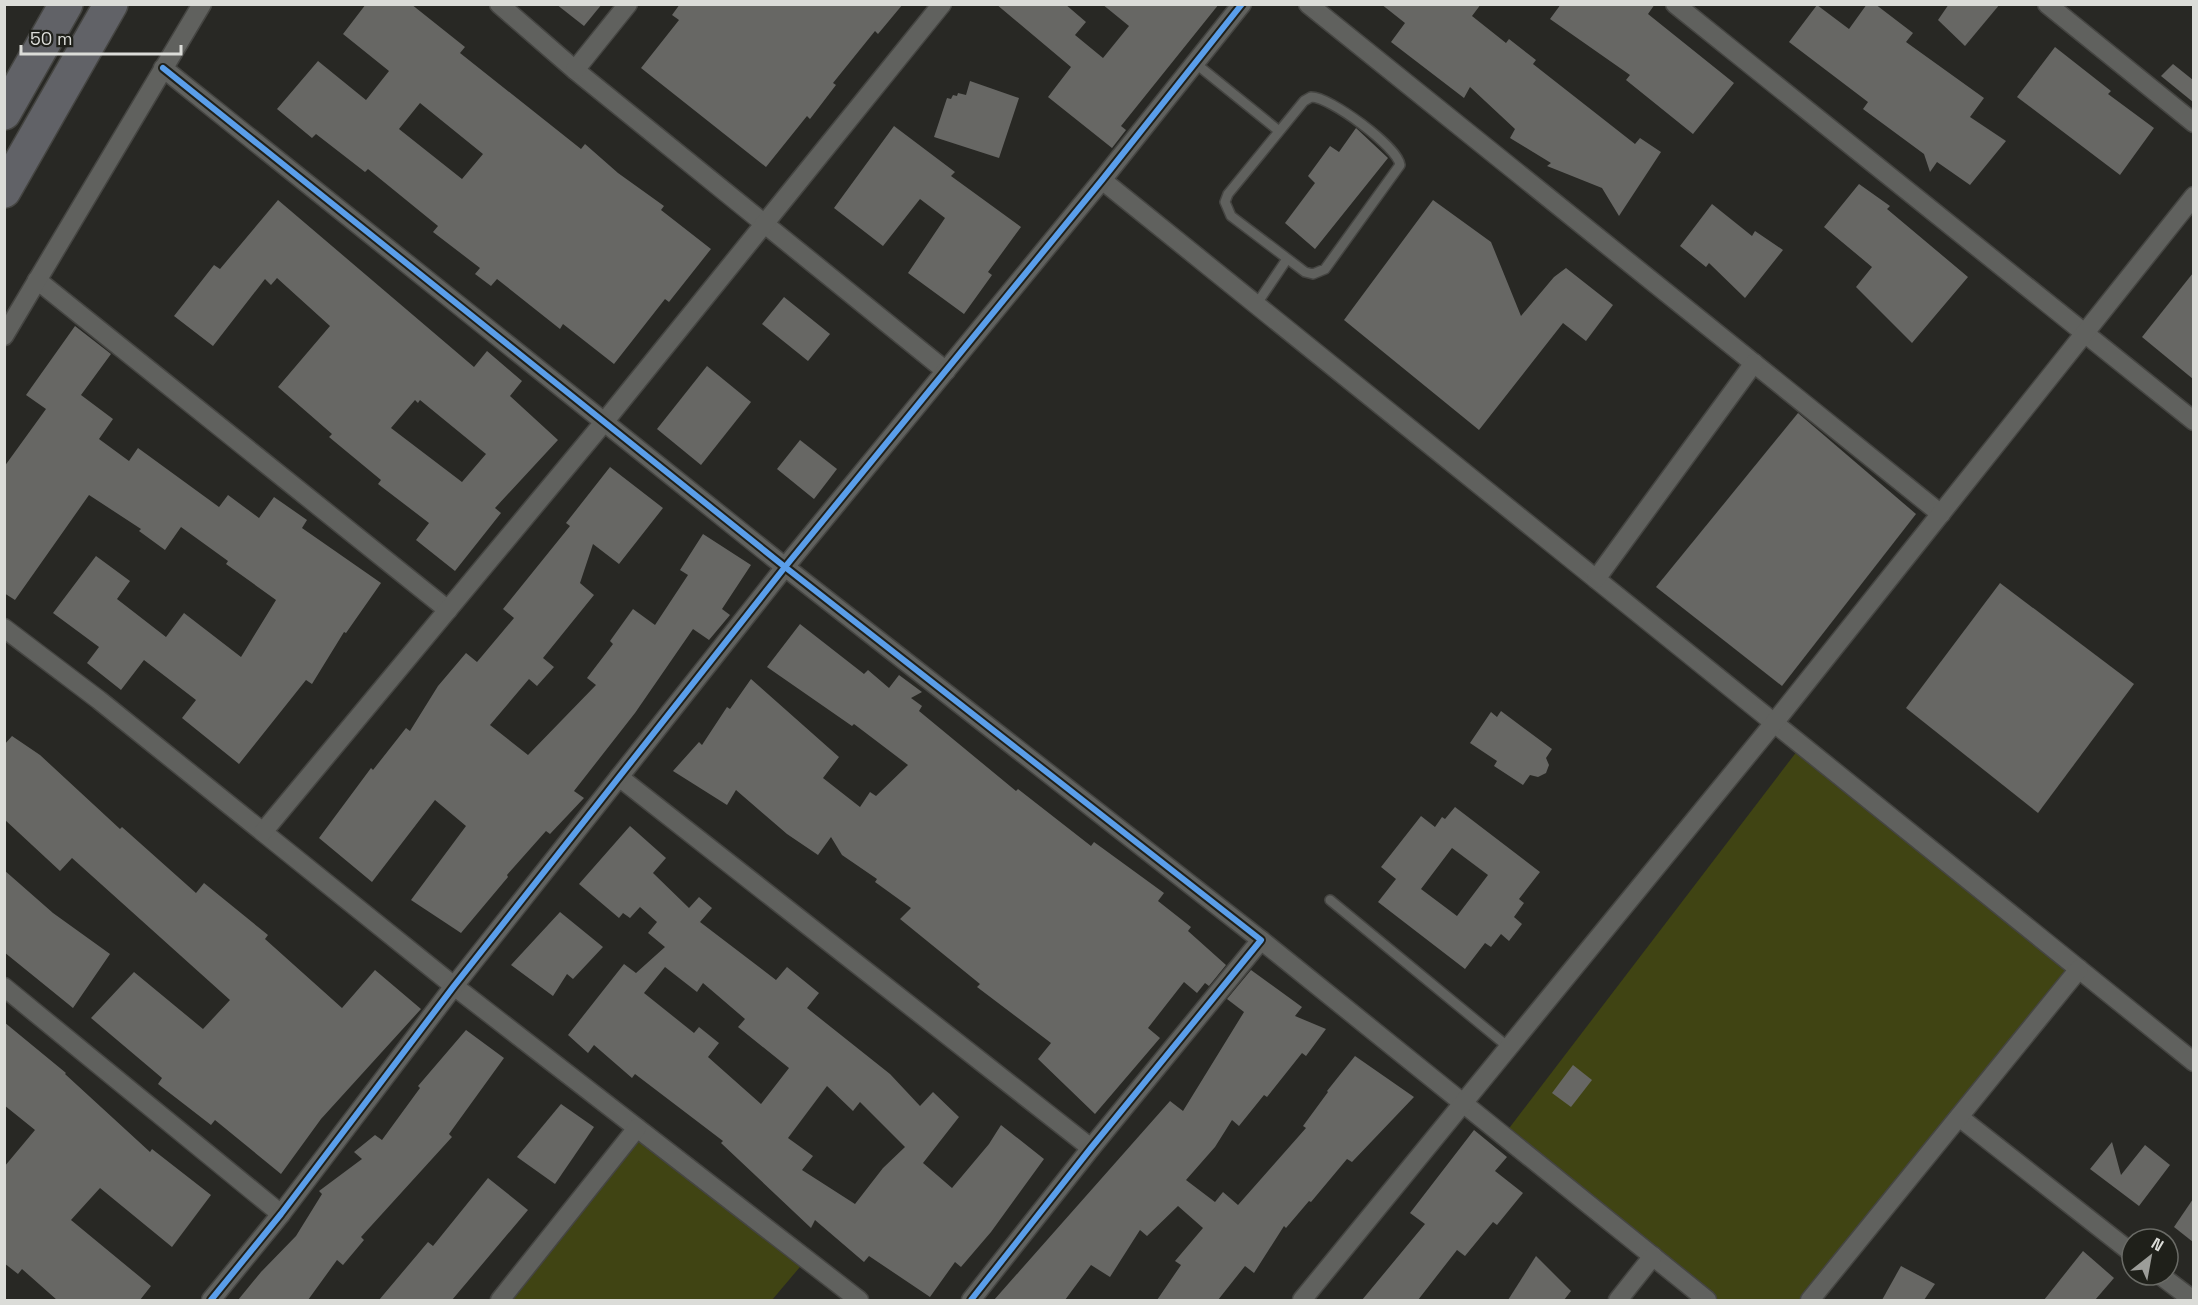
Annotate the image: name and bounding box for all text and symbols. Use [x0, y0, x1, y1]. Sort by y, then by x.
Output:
scale bar [21, 18, 182, 56]
text: 50 m [30, 27, 72, 50]
north arrow [2120, 1227, 2180, 1287]
text: N [2147, 1233, 2167, 1256]

